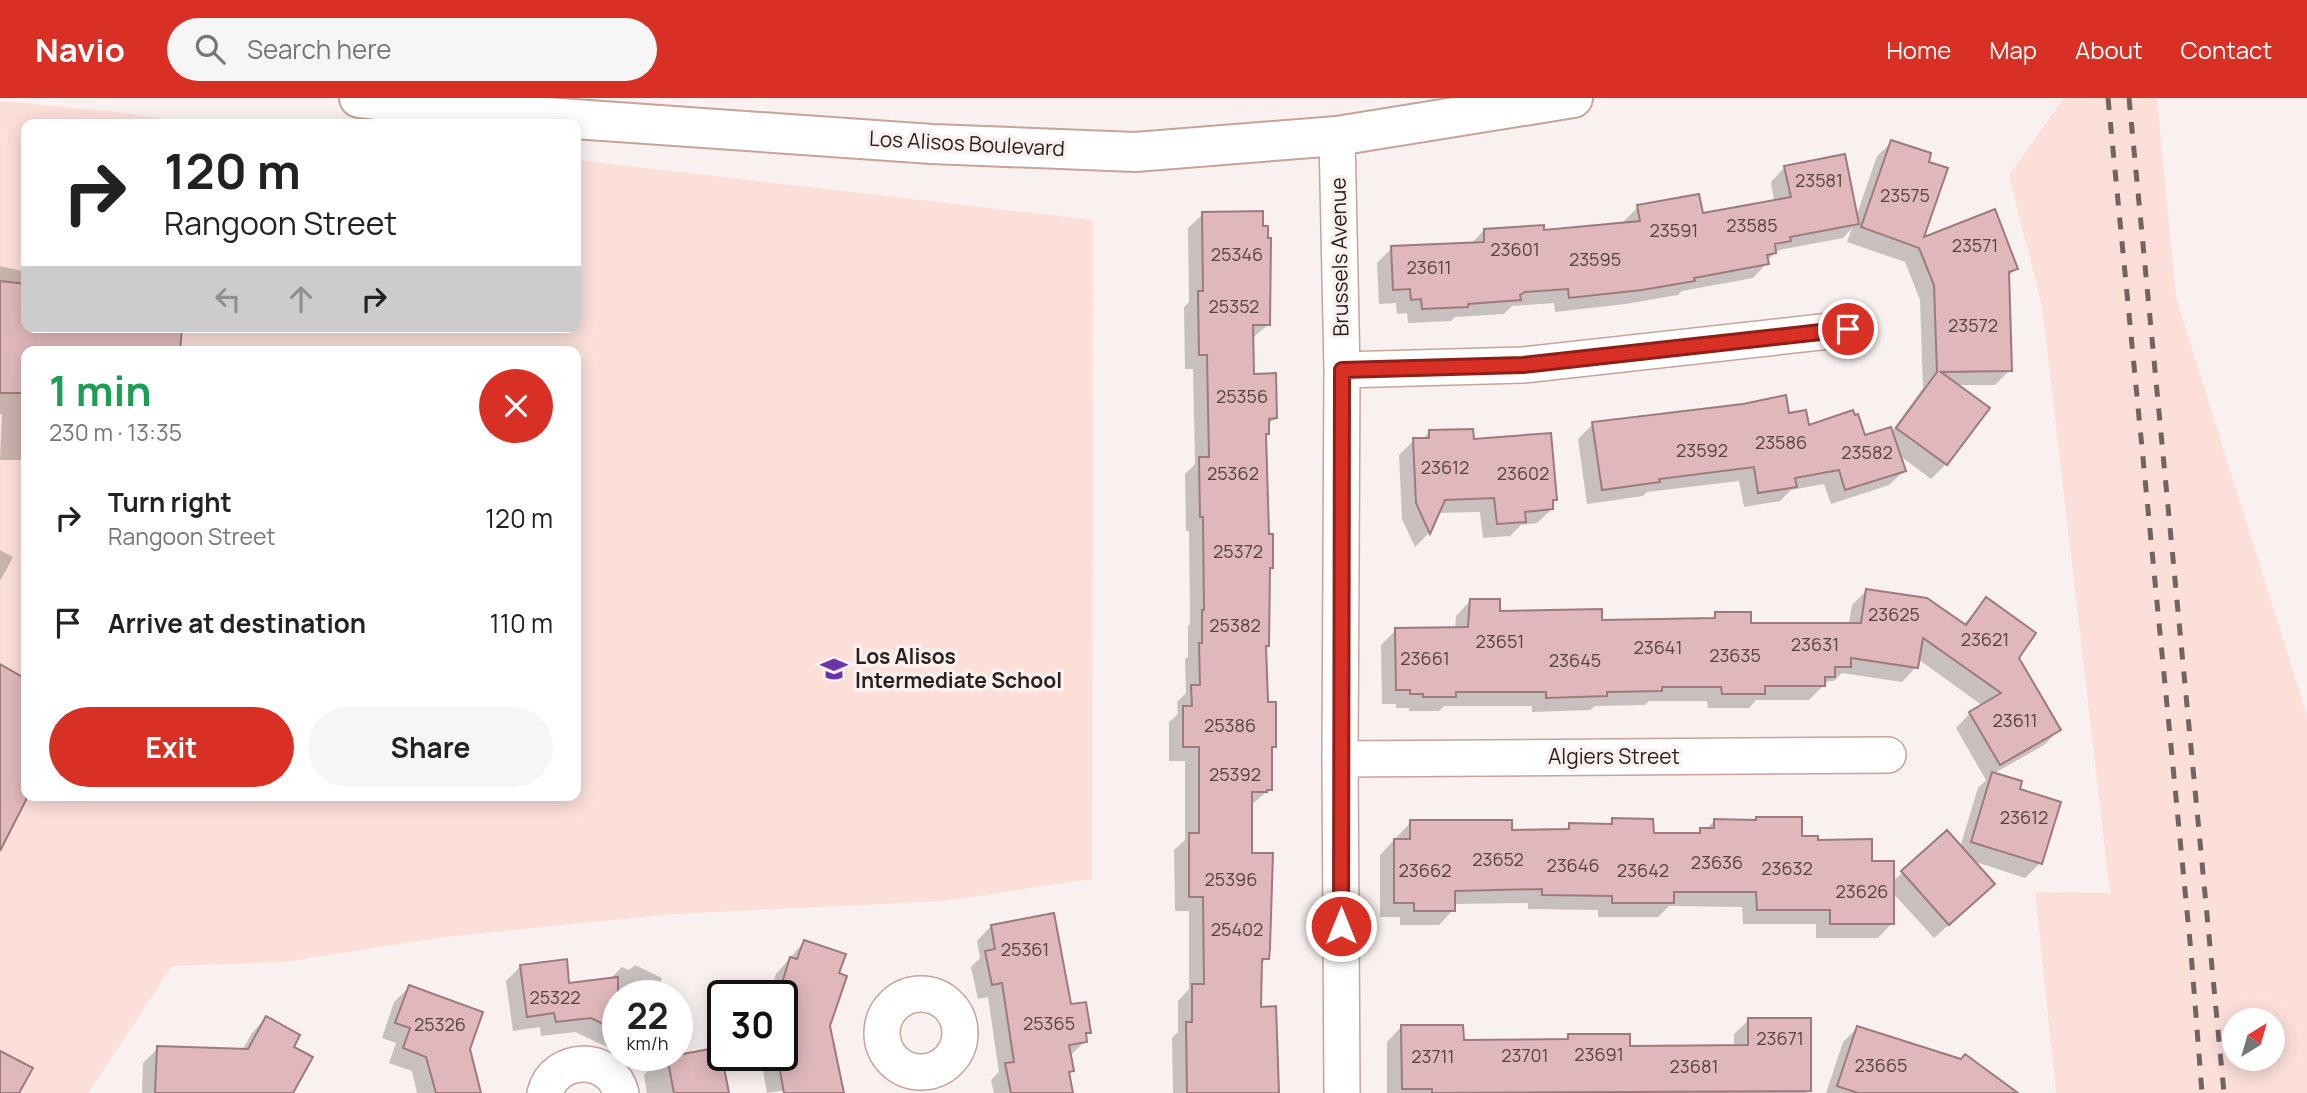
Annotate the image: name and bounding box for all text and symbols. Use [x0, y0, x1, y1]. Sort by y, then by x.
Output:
search box [167, 18, 657, 81]
text: Navio [35, 27, 125, 72]
icon: search [191, 30, 229, 68]
text: Search here [247, 31, 391, 67]
text: Home [1886, 33, 1951, 66]
text: Map [1989, 33, 2037, 66]
text: About [2075, 33, 2143, 66]
text: Contact [2181, 33, 2272, 66]
street label: Los Alisos Boulevard [868, 124, 1066, 162]
text: 120 m [164, 137, 301, 204]
icon: right [49, 147, 140, 238]
house number: 23581 [1795, 168, 1843, 192]
street label: Brussels Avenue [1324, 177, 1354, 337]
house number: 23575 [1880, 183, 1930, 207]
text: Rangoon Street [164, 201, 397, 245]
house number: 23585 [1726, 213, 1778, 237]
house number: 23591 [1650, 218, 1698, 242]
house number: 23571 [1952, 233, 1998, 257]
house number: 23601 [1490, 237, 1540, 261]
house number: 25346 [1211, 242, 1263, 266]
house number: 23595 [1569, 247, 1621, 271]
house number: 23611 [1406, 255, 1452, 279]
icon: left [209, 280, 247, 318]
icon: ahead [282, 280, 320, 318]
icon: right [355, 280, 393, 318]
house number: 25352 [1209, 294, 1259, 318]
pin [1818, 299, 1878, 359]
icon: arrive [1829, 310, 1867, 348]
house number: 23572 [1948, 313, 1998, 337]
text: 1 min [49, 361, 152, 419]
button: close [479, 369, 553, 443]
house number: 25356 [1216, 384, 1268, 408]
text: 230 m · 13:35 [49, 416, 182, 448]
house number: 23586 [1755, 430, 1807, 454]
house number: 23592 [1676, 438, 1728, 462]
house number: 23582 [1841, 440, 1893, 464]
house number: 23612 [1421, 455, 1469, 479]
house number: 25362 [1207, 461, 1259, 485]
house number: 23602 [1497, 461, 1549, 485]
text: Turn right [108, 484, 232, 520]
icon: right [49, 499, 87, 537]
text: 120 m [485, 500, 553, 536]
text: Rangoon Street [108, 520, 276, 552]
house number: 25372 [1213, 539, 1263, 563]
house number: 23625 [1868, 602, 1920, 626]
icon: arrive [49, 604, 87, 642]
text: Arrive at destination [108, 605, 366, 641]
text: 110 m [490, 605, 553, 641]
house number: 25382 [1209, 613, 1261, 637]
house number: 23621 [1961, 627, 2009, 651]
house number: 23651 [1476, 629, 1524, 653]
house number: 23631 [1791, 632, 1839, 656]
house number: 23641 [1633, 635, 1683, 659]
place label: Los Alisos Intermediate School [855, 642, 1062, 694]
house number: 23635 [1709, 643, 1761, 667]
house number: 23661 [1400, 646, 1450, 670]
house number: 23645 [1549, 648, 1601, 672]
school or university icon: Los Alisos Intermediate School [819, 654, 849, 684]
button: Exit [49, 707, 294, 787]
button: Share [308, 707, 553, 787]
house number: 23611 [1992, 708, 2038, 732]
house number: 25386 [1204, 713, 1256, 737]
street label: Algiers Street [1548, 742, 1680, 770]
house number: 25392 [1209, 762, 1261, 786]
house number: 23612 [2000, 805, 2048, 829]
house number: 23652 [1472, 847, 1524, 871]
house number: 23636 [1691, 850, 1743, 874]
house number: 23646 [1546, 853, 1600, 877]
house number: 23632 [1761, 856, 1813, 880]
house number: 23662 [1399, 858, 1451, 882]
house number: 23642 [1617, 858, 1669, 882]
house number: 25396 [1205, 867, 1257, 891]
house number: 23626 [1836, 879, 1888, 903]
position arrow [1304, 889, 1378, 963]
house number: 25402 [1211, 917, 1263, 941]
house number: 25361 [1001, 937, 1049, 961]
speed limit sign: 30 [707, 980, 798, 1071]
house number: 25322 [529, 985, 581, 1009]
text: 22 [627, 992, 668, 1040]
north arrow [2222, 1008, 2286, 1071]
map controls [2222, 1008, 2285, 1071]
house number: 25365 [1023, 1011, 1075, 1035]
house number: 25326 [414, 1012, 466, 1036]
house number: 23671 [1756, 1026, 1804, 1050]
text: km/h [627, 1031, 668, 1055]
house number: 23691 [1574, 1042, 1624, 1066]
house number: 23701 [1501, 1043, 1549, 1067]
house number: 23711 [1411, 1044, 1455, 1068]
house number: 23665 [1855, 1053, 1907, 1077]
house number: 23681 [1670, 1054, 1718, 1078]

